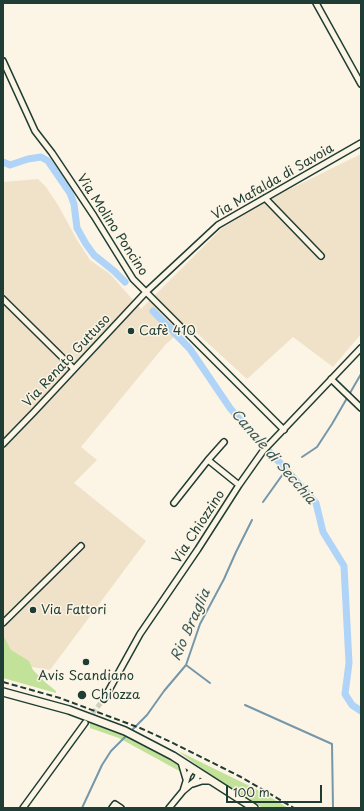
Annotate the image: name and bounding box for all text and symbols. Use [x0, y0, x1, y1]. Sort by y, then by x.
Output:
street label: Via Mafalda di Savoia [209, 141, 337, 223]
street label: Via Molino Poncino [73, 171, 151, 279]
street label: Via Renato Guttuso [20, 311, 114, 411]
place label: Cafè 410 [139, 323, 196, 339]
marker: Cafè 410 [126, 326, 136, 336]
water label: Canale di Secchia [227, 406, 319, 508]
street label: Via Chiozzino [170, 487, 228, 567]
water label: Rio Braglia [168, 587, 214, 663]
place label: Via Fattori [41, 602, 107, 618]
marker: Via Fattori [28, 605, 38, 615]
marker: Avis Scandiano [81, 657, 91, 667]
place label: Avis Scandiano [38, 668, 134, 684]
place label: Chiozza [91, 687, 140, 703]
marker: Chiozza [76, 689, 88, 701]
scale bar [228, 777, 324, 803]
text: 100 m [233, 783, 270, 801]

